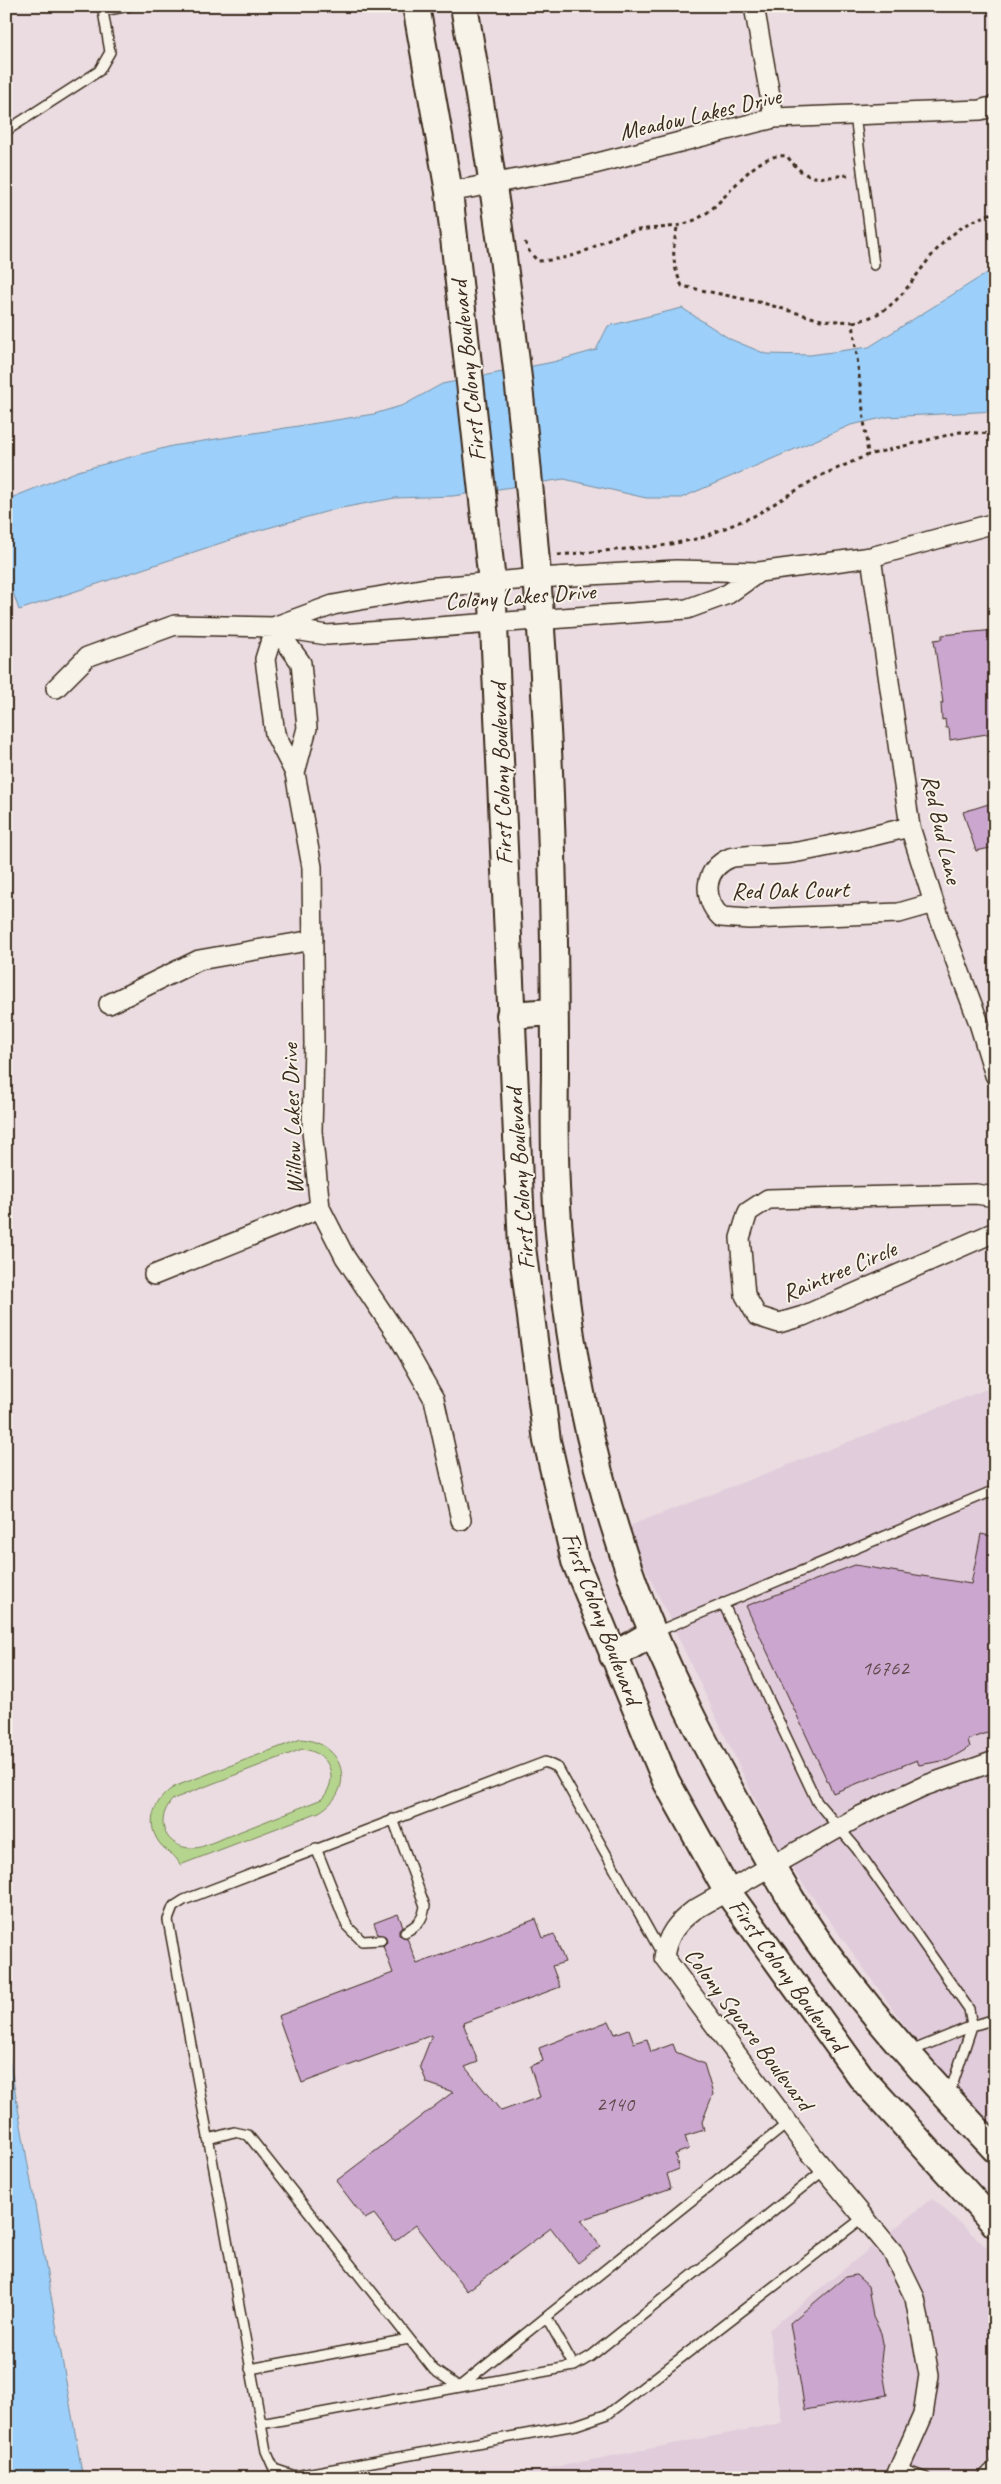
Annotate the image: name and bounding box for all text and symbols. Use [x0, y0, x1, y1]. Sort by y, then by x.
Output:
street label: Meadow Lakes Drive [616, 80, 786, 147]
street label: First Colony Boulevard [443, 276, 492, 463]
street label: Colony Lakes Drive [444, 576, 598, 616]
street label: First Colony Boulevard [483, 679, 519, 865]
street label: Red Bud Lane [915, 772, 970, 888]
street label: Red Oak Court [731, 874, 851, 906]
street label: Willow Lakes Drive [274, 1041, 310, 1195]
street label: First Colony Boulevard [498, 1084, 541, 1271]
street label: Raintree Circle [777, 1233, 903, 1308]
street label: First Colony Boulevard [555, 1528, 650, 1712]
house number: 16762 [861, 1655, 910, 1681]
street label: First Colony Boulevard [722, 1893, 856, 2060]
street label: Colony Square Boulevard [678, 1942, 822, 2119]
house number: 2140 [596, 2091, 635, 2117]

